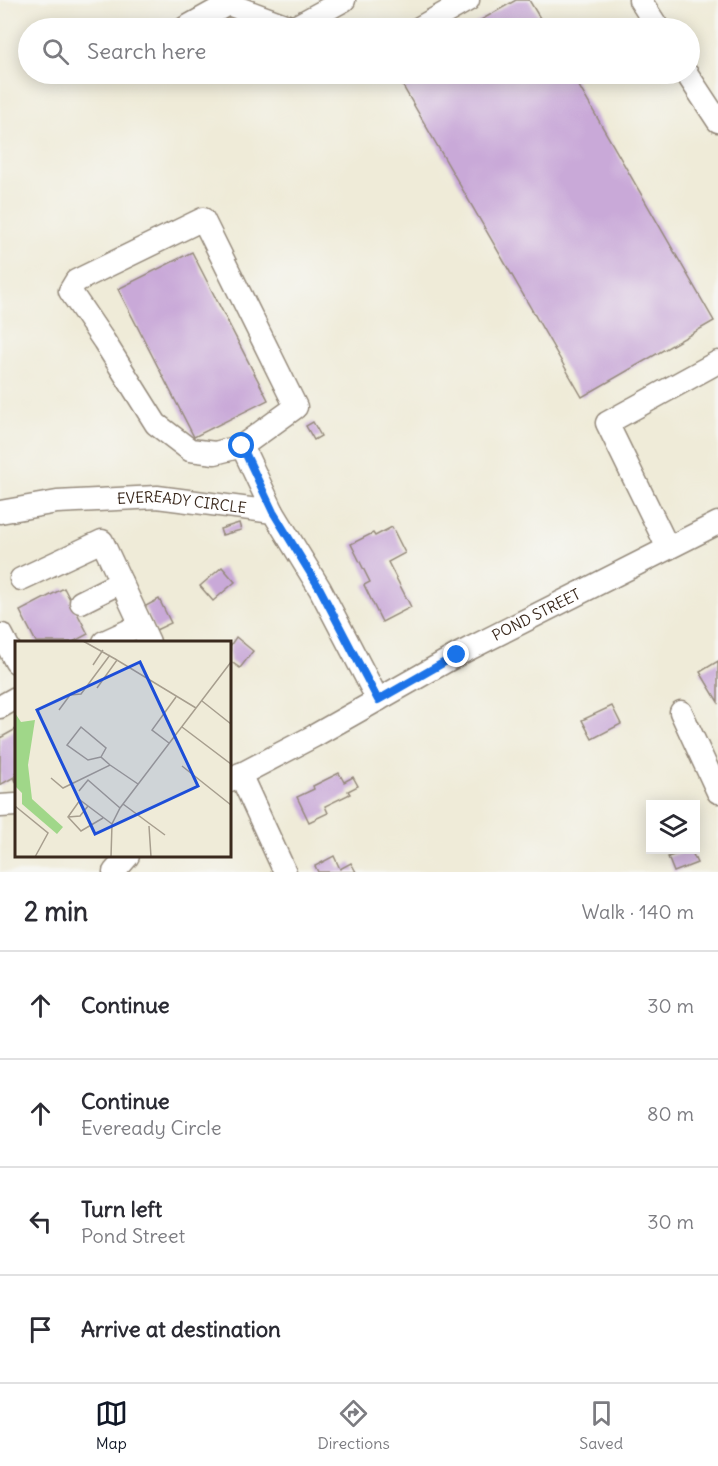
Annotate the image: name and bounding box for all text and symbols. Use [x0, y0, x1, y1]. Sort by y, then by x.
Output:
search box [18, 18, 700, 84]
icon: search [39, 35, 72, 68]
text: Search here [87, 37, 206, 65]
route start [228, 432, 254, 458]
street label: EVEREADY CIRCLE [117, 487, 248, 517]
street label: POND STREET [489, 584, 583, 645]
inset map [15, 641, 231, 857]
route end [443, 641, 469, 667]
map controls [646, 800, 700, 854]
button: layers [646, 800, 700, 854]
text: 2 min [24, 895, 88, 928]
text: Walk · 140 m [581, 899, 694, 924]
icon: ahead [24, 989, 57, 1022]
text: Continue [81, 991, 170, 1019]
text: 30 m [647, 993, 694, 1018]
text: Continue [81, 1087, 170, 1115]
icon: ahead [24, 1097, 57, 1130]
text: 80 m [647, 1101, 694, 1126]
text: Eveready Circle [81, 1115, 222, 1140]
text: Turn left [81, 1195, 162, 1223]
icon: left [24, 1205, 57, 1238]
text: 30 m [647, 1209, 694, 1234]
text: Pond Street [81, 1223, 185, 1248]
icon: arrive [24, 1313, 57, 1346]
text: Arrive at destination [81, 1315, 281, 1343]
tab: Map [95, 1397, 128, 1453]
tab: Directions [317, 1397, 390, 1453]
tab: Saved [579, 1397, 623, 1453]

